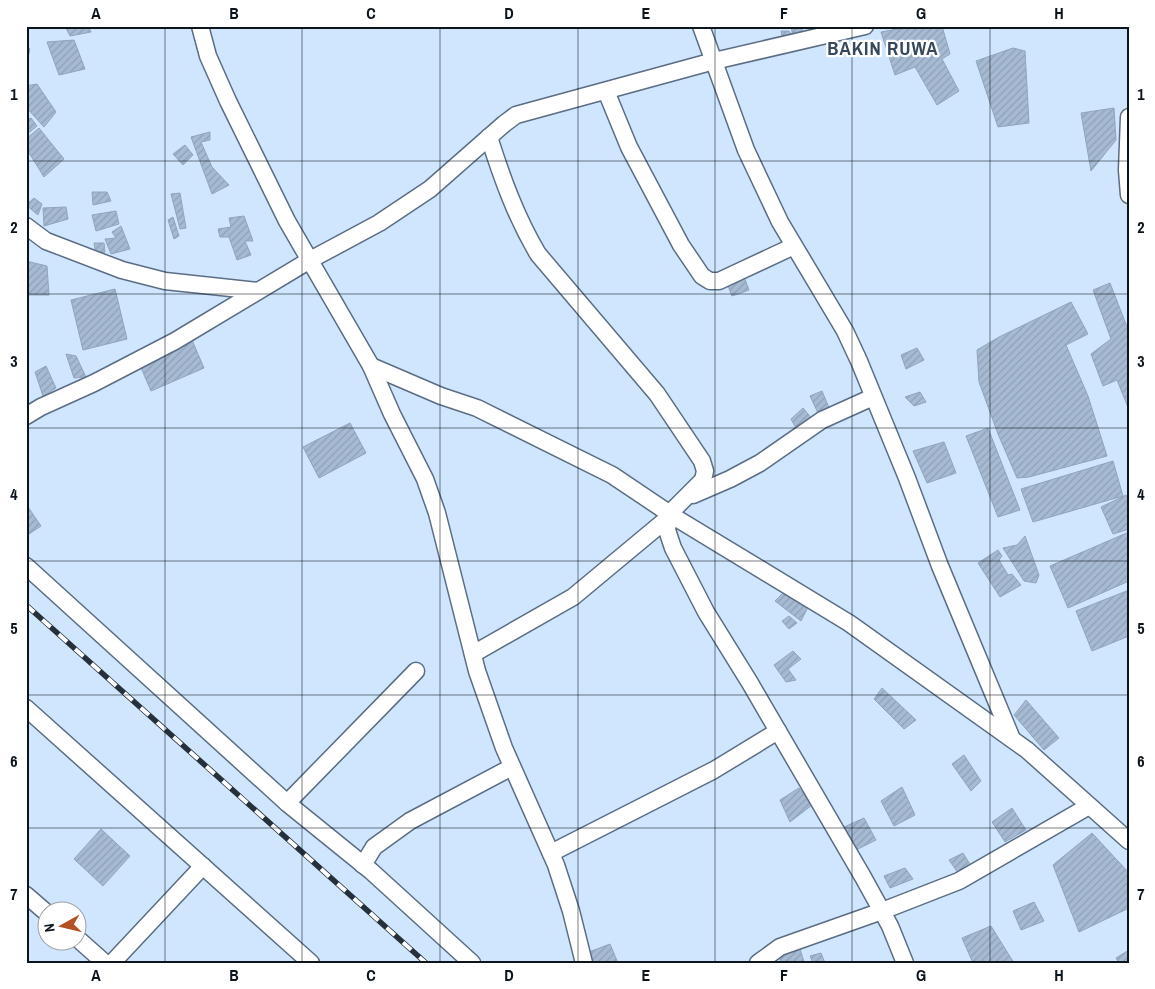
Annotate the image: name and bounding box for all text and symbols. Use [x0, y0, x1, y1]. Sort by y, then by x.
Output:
text: A [91, 2, 101, 24]
text: B [229, 2, 239, 24]
text: C [366, 2, 376, 24]
text: D [504, 2, 514, 24]
text: E [642, 2, 651, 24]
text: F [780, 2, 788, 24]
text: G [916, 2, 926, 24]
text: H [1054, 2, 1064, 24]
district label: BAKIN RUWA [827, 35, 939, 61]
text: 1 [10, 83, 18, 105]
text: 1 [1137, 83, 1145, 105]
text: 2 [10, 216, 18, 238]
text: 2 [1137, 216, 1145, 238]
text: 3 [10, 350, 18, 372]
text: 3 [1137, 350, 1145, 372]
text: 4 [10, 483, 18, 505]
text: 4 [1137, 483, 1145, 505]
text: 5 [10, 617, 18, 639]
text: 5 [1137, 617, 1145, 639]
text: 6 [10, 750, 18, 772]
text: 6 [1137, 750, 1145, 772]
text: 7 [10, 883, 18, 905]
text: 7 [1137, 883, 1145, 905]
north arrow [38, 902, 88, 952]
text: N [40, 922, 59, 933]
text: A [91, 964, 101, 986]
text: B [229, 964, 239, 986]
text: C [366, 964, 376, 986]
text: D [504, 964, 514, 986]
text: E [642, 964, 651, 986]
text: F [780, 964, 788, 986]
text: G [916, 964, 926, 986]
text: H [1054, 964, 1064, 986]

